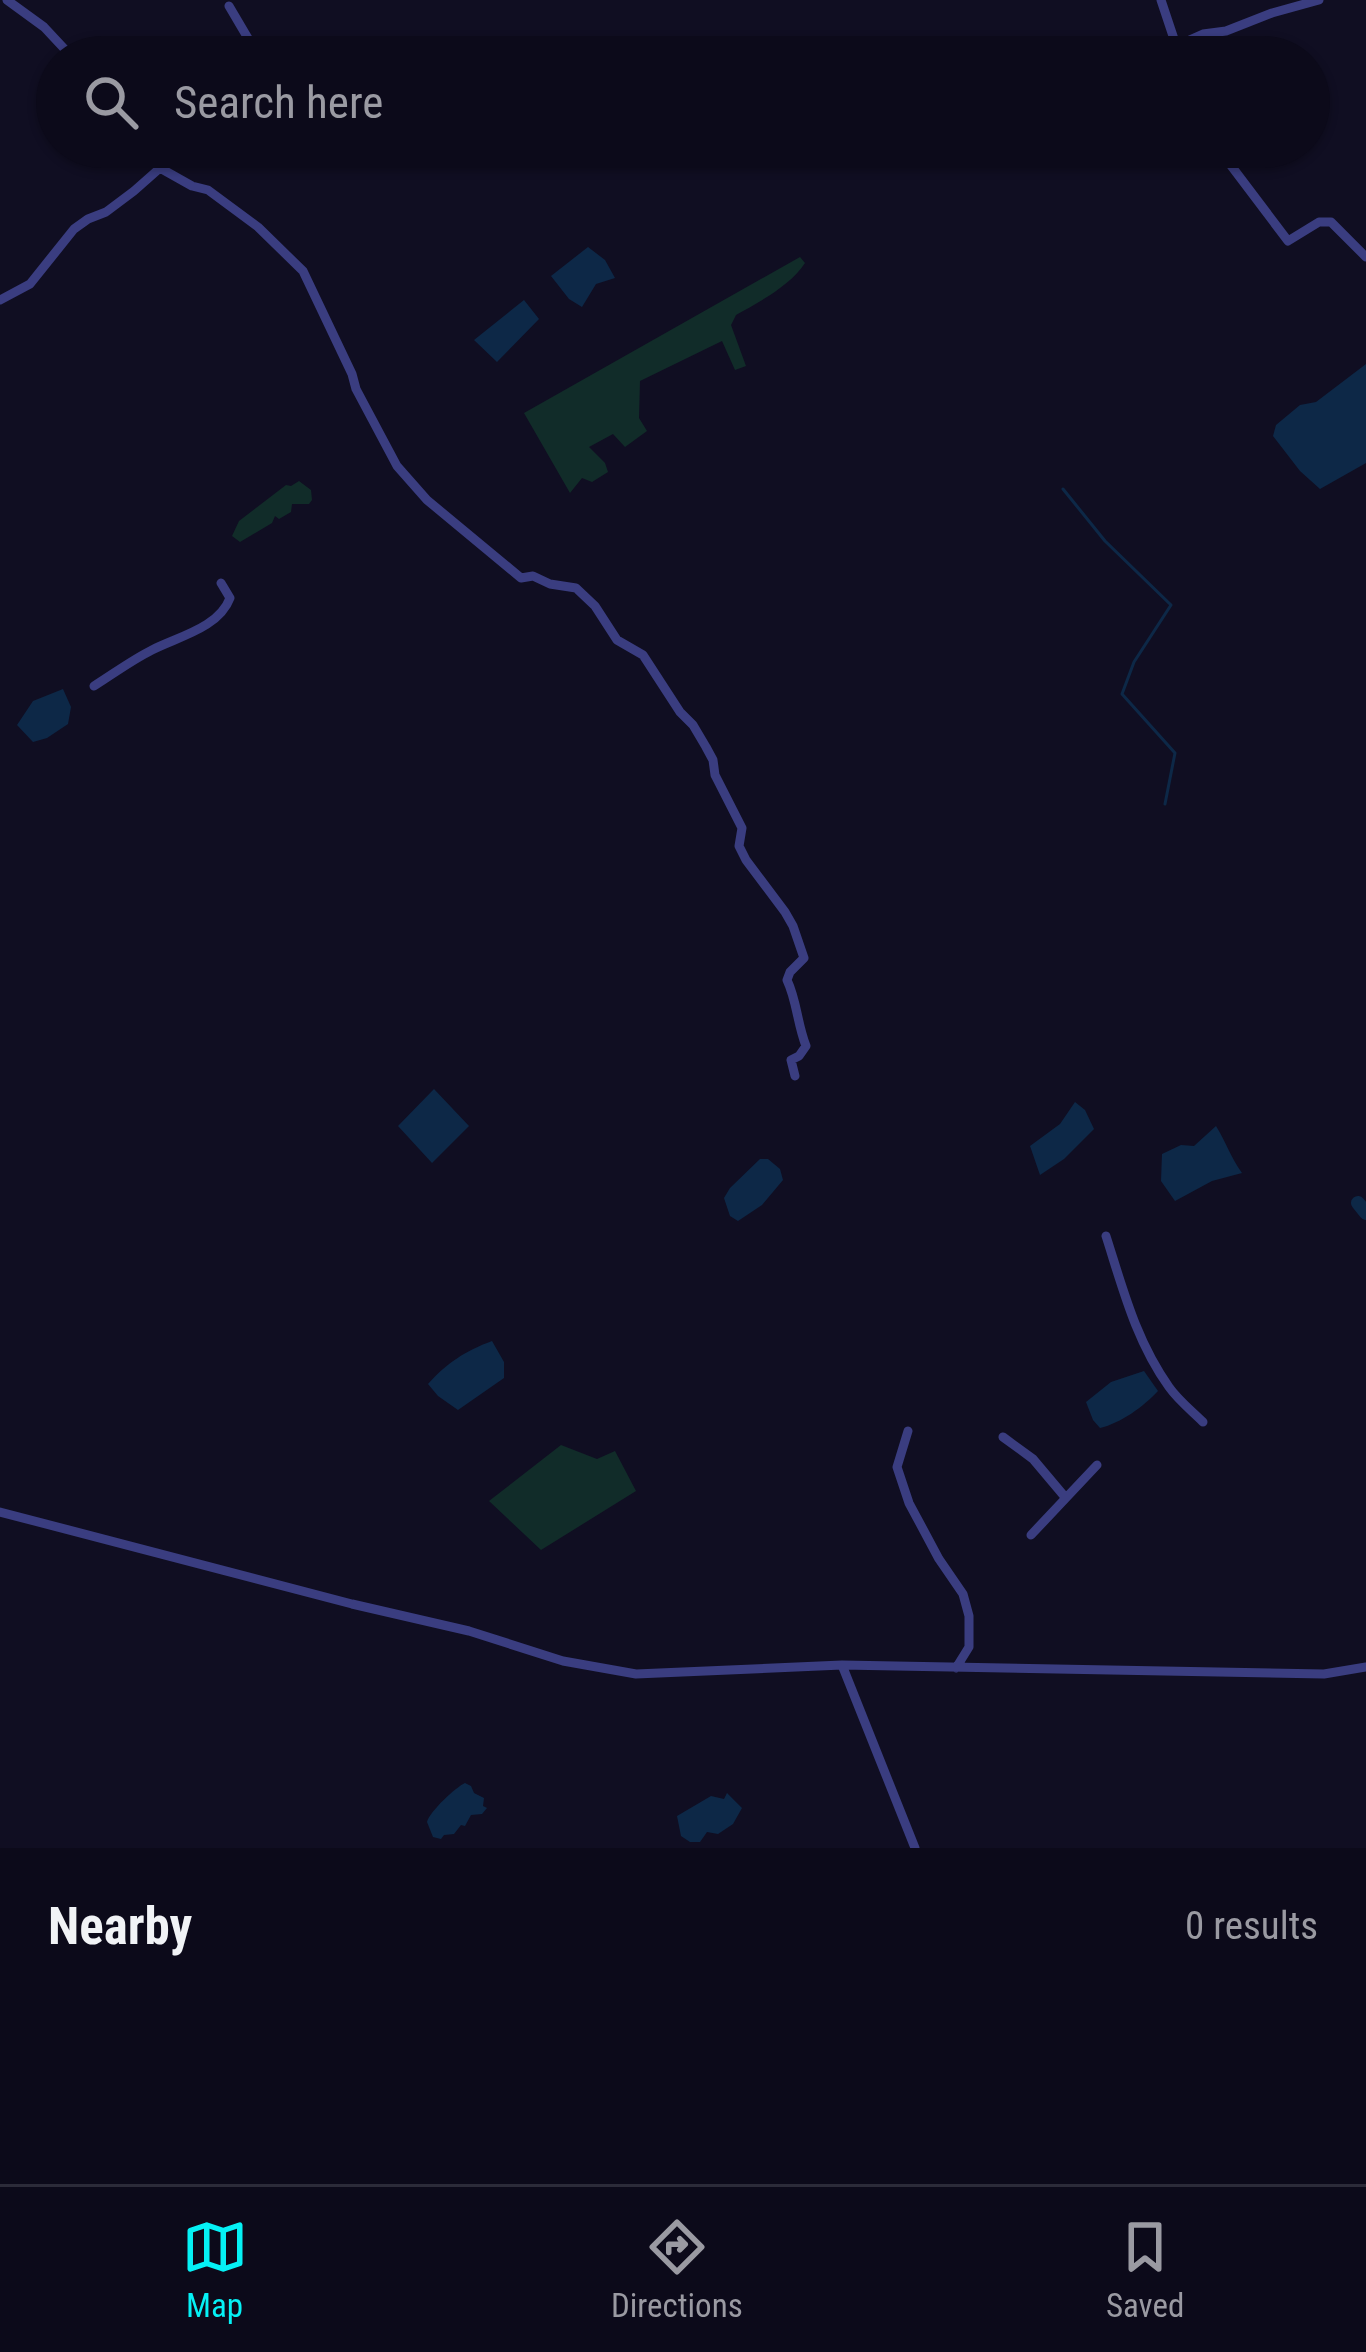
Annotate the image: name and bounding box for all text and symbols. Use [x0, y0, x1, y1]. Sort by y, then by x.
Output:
search box [36, 36, 1330, 168]
icon: search [78, 69, 144, 135]
text: Search here [174, 76, 383, 129]
text: Nearby [48, 1897, 192, 1956]
text: 0 results [1185, 1903, 1318, 1949]
tab: Map [182, 2214, 248, 2325]
tab: Directions [611, 2214, 743, 2325]
tab: Saved [1106, 2214, 1184, 2325]

